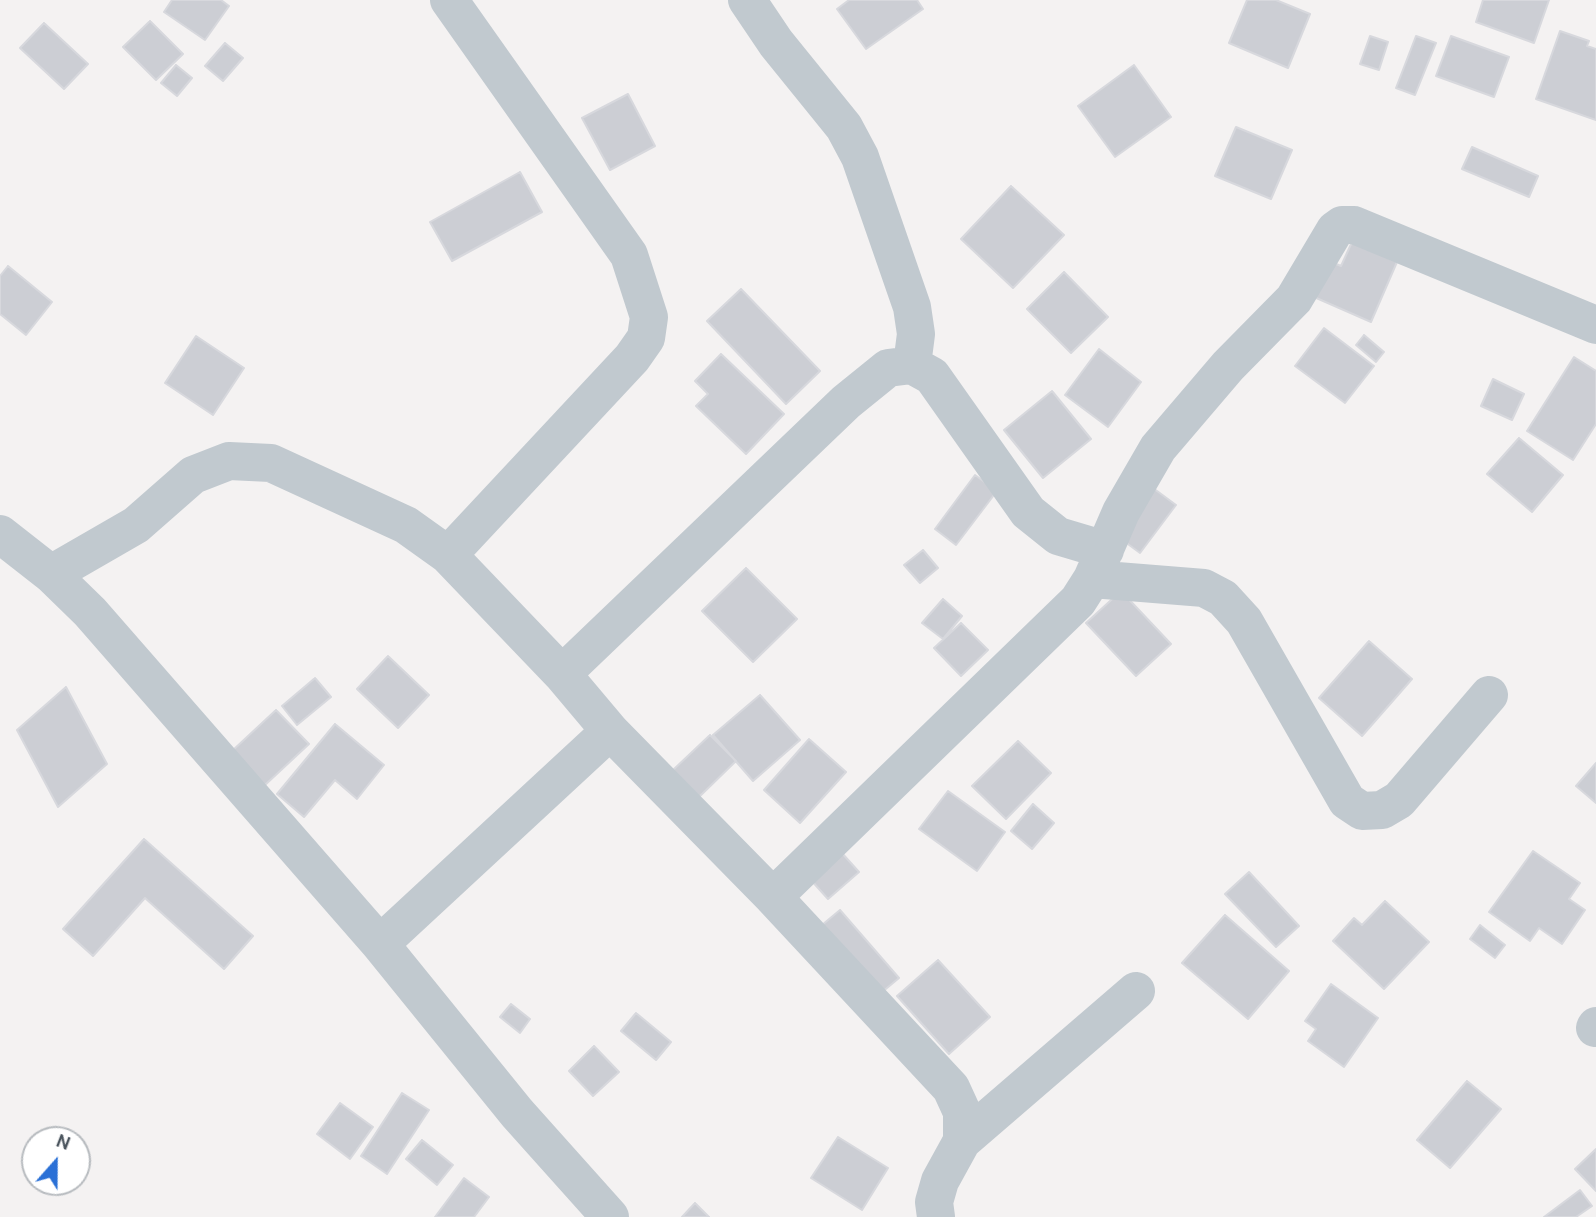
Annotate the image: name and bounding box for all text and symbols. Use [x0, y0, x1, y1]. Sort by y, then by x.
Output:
north arrow [21, 1126, 91, 1196]
text: N [52, 1130, 73, 1157]

